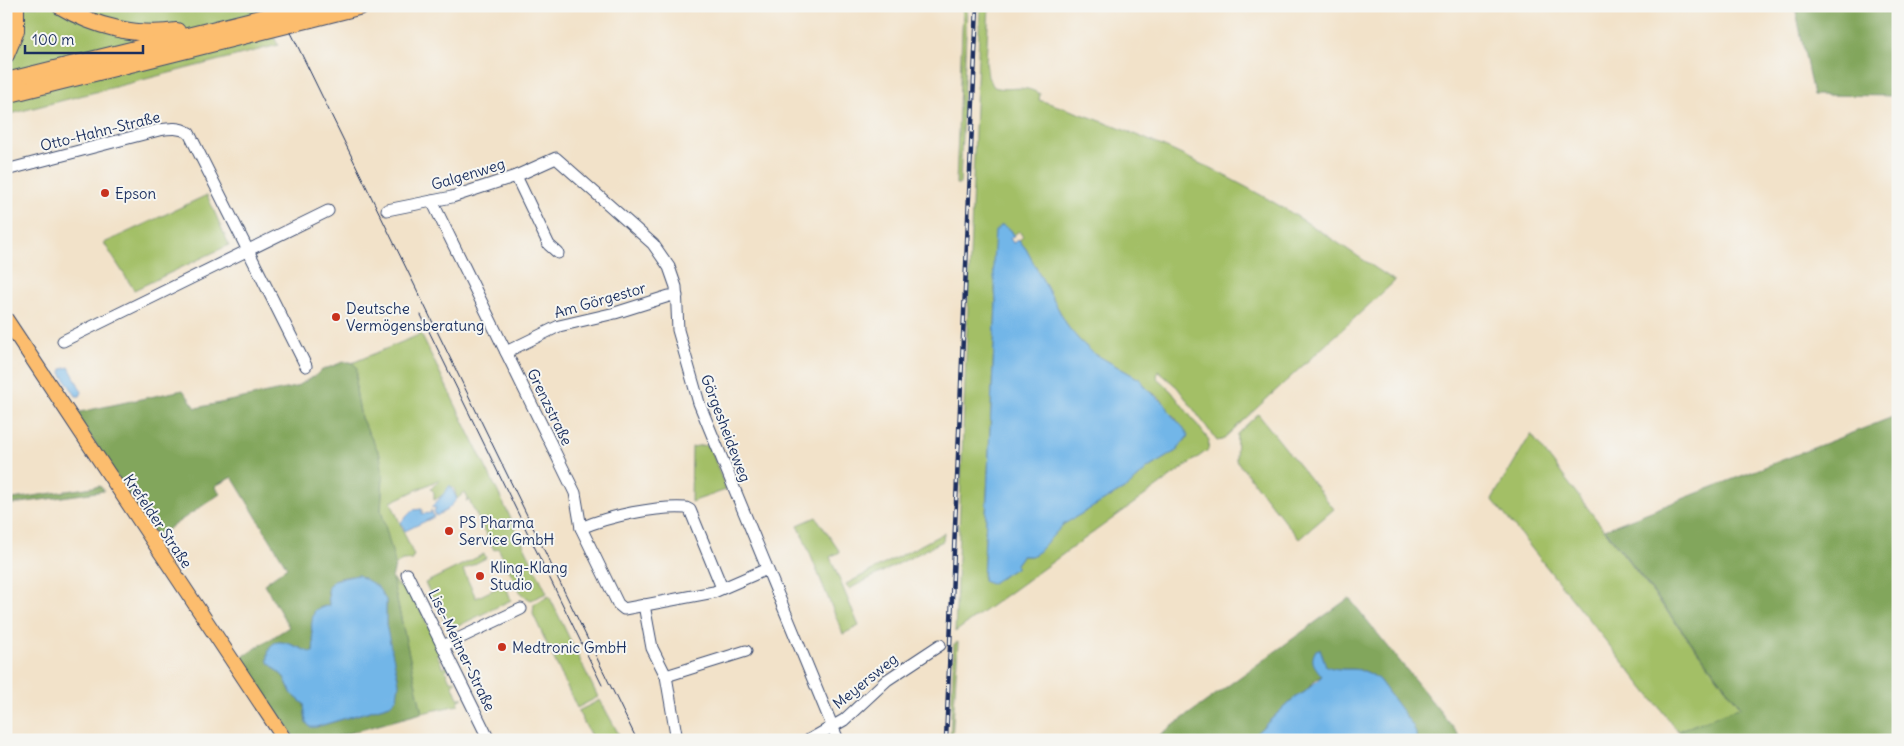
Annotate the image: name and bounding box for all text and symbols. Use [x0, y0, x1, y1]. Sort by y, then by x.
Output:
scale bar [25, 22, 142, 54]
text: 100 m [32, 30, 74, 49]
street label: Otto-Hahn-Straße [38, 107, 162, 155]
street label: Galgenweg [429, 154, 507, 194]
place label: Epson [115, 184, 157, 203]
marker: Epson [99, 187, 111, 199]
street label: Am Görgestor [552, 278, 648, 322]
place label: Deutsche Vermögensberatung [346, 299, 484, 335]
marker: Deutsche Vermögensberatung [330, 311, 342, 323]
street label: Grenzstraße [523, 365, 577, 449]
street label: Görgesheideweg [697, 372, 755, 484]
street label: Krefelder Straße [120, 470, 196, 572]
place label: PS Pharma Service GmbH [459, 513, 554, 549]
marker: PS Pharma Service GmbH [443, 525, 455, 537]
place label: Kling-Klang Studio [490, 558, 568, 594]
marker: Kling-Klang Studio [474, 570, 486, 582]
street label: Lise-Meitner-Straße [424, 586, 500, 714]
place label: Medtronic GmbH [512, 638, 627, 657]
marker: Medtronic GmbH [496, 641, 508, 653]
street label: Meyersweg [829, 649, 901, 713]

